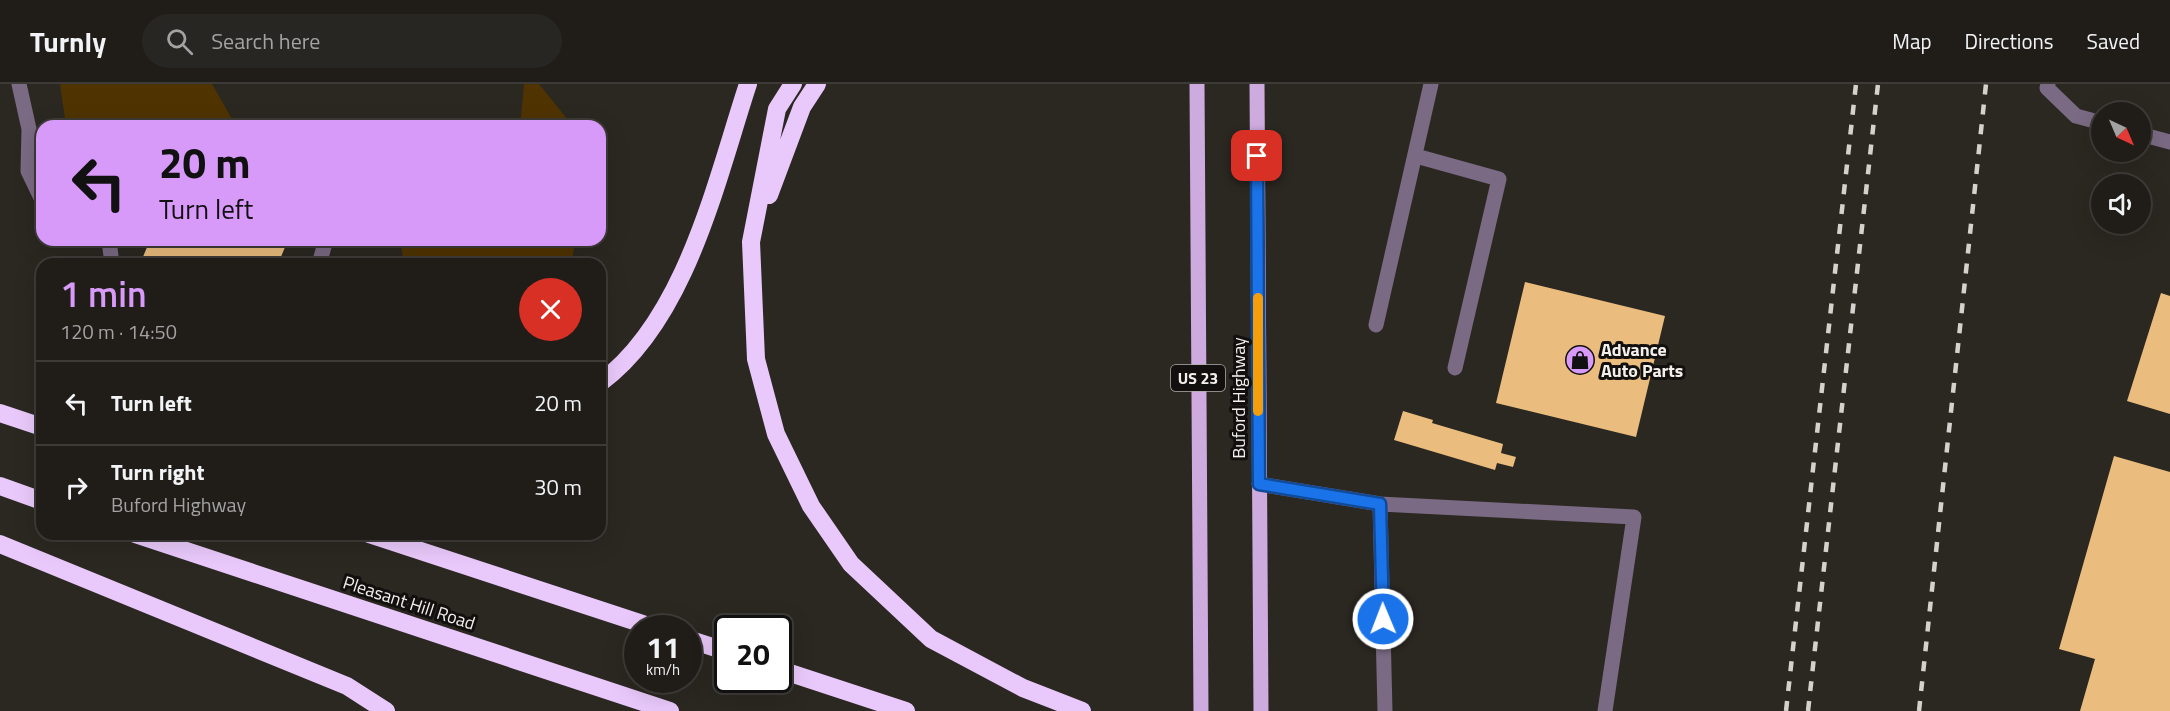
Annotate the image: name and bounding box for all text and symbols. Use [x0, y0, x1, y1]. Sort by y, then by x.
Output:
search box [142, 14, 562, 68]
text: Turnly [30, 20, 106, 63]
text: Search here [211, 24, 320, 58]
icon: search [163, 25, 196, 58]
text: Map [1892, 25, 1932, 57]
text: Directions [1965, 25, 2054, 57]
text: Saved [2087, 25, 2140, 57]
north arrow [2091, 102, 2151, 162]
map controls [2091, 102, 2151, 234]
text: 20 m [159, 130, 251, 194]
pin [1231, 130, 1282, 181]
icon: arrive [1240, 139, 1273, 172]
icon: left [60, 144, 138, 222]
button: sound [2091, 174, 2151, 234]
text: Turn left [159, 188, 253, 229]
text: 1 min [60, 266, 147, 321]
button: close [519, 278, 582, 341]
text: 120 m · 14:50 [60, 316, 177, 347]
place label: Advance Auto Parts [1601, 336, 1683, 384]
street label: Buford Highway [1225, 337, 1252, 459]
shop icon: Advance Auto Parts [1564, 344, 1596, 376]
road number: US 23 [1171, 365, 1225, 391]
text: Turn left [111, 386, 192, 420]
text: 20 m [534, 386, 582, 420]
icon: left [60, 387, 93, 420]
text: Turn right [111, 455, 205, 489]
text: 30 m [534, 470, 582, 504]
icon: right [60, 471, 93, 504]
text: Buford Highway [111, 489, 246, 520]
street label: Pleasant Hill Road [340, 568, 479, 637]
position arrow [1351, 587, 1415, 651]
speed limit sign: 20 [714, 615, 792, 693]
text: 11 [646, 624, 680, 670]
text: km/h [646, 658, 680, 681]

